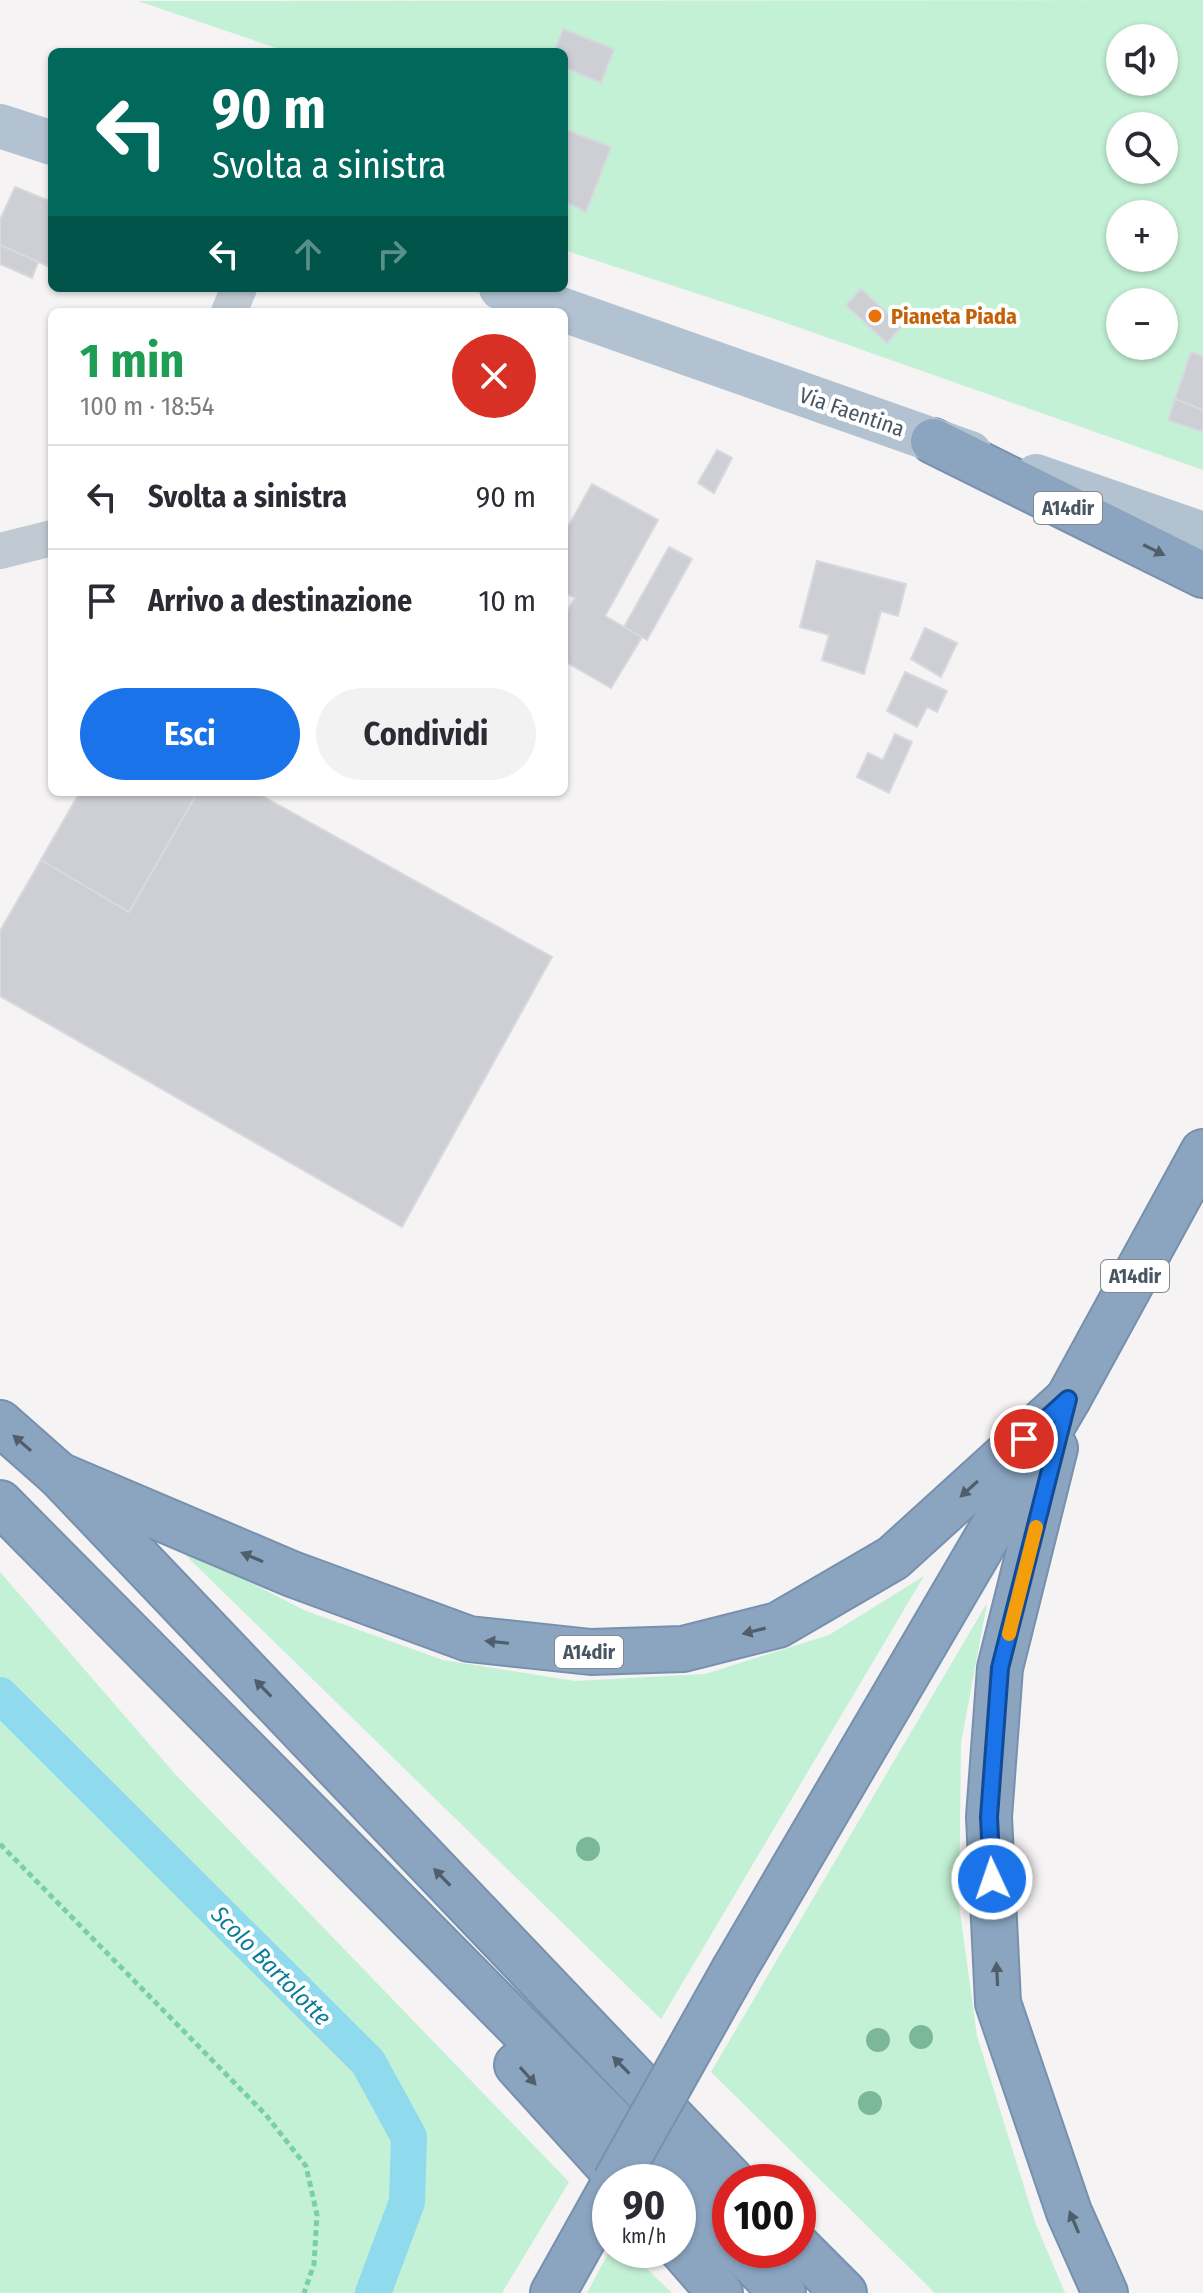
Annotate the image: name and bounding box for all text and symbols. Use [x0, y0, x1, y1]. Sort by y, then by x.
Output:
map controls [1106, 24, 1178, 360]
button: sound [1106, 24, 1178, 96]
text: 90 m [212, 76, 326, 143]
icon: left [80, 80, 184, 184]
button: search [1106, 112, 1178, 184]
text: Svolta a sinistra [212, 144, 446, 188]
button: + [1106, 200, 1178, 272]
icon: left [202, 232, 246, 276]
icon: ahead [286, 232, 330, 276]
icon: right [370, 232, 414, 276]
button: − [1106, 288, 1178, 360]
place label: Pianeta Piada [891, 303, 1017, 330]
marker: Pianeta Piada [866, 307, 884, 325]
text: 1 min [80, 332, 185, 390]
button: close [452, 334, 536, 418]
street label: Via Faentina [796, 381, 908, 443]
text: 100 m · 18:54 [80, 391, 214, 422]
icon: left [80, 475, 124, 519]
text: Svolta a sinistra [148, 479, 347, 515]
text: 90 m [476, 479, 536, 515]
road number: A14dir [1034, 492, 1102, 524]
one-way arrow [1142, 543, 1165, 557]
icon: arrive [80, 579, 124, 623]
text: Arrivo a destinazione [148, 583, 412, 619]
text: 10 m [479, 583, 536, 619]
button: Esci [80, 688, 300, 780]
button: Condividi [316, 688, 536, 780]
road number: A14dir [1101, 1260, 1169, 1292]
pin [990, 1405, 1058, 1473]
icon: arrive [1002, 1417, 1046, 1461]
one-way arrow [13, 1435, 33, 1452]
one-way arrow [959, 1480, 978, 1498]
one-way arrow [240, 1551, 264, 1564]
one-way arrow [742, 1626, 767, 1638]
one-way arrow [484, 1635, 509, 1648]
road number: A14dir [555, 1636, 623, 1668]
one-way arrow [254, 1679, 272, 1698]
position arrow [950, 1837, 1034, 1921]
one-way arrow [433, 1867, 451, 1886]
water label: Scolo Bartolotte [205, 1900, 337, 2032]
one-way arrow [990, 1961, 1003, 1986]
one-way arrow [613, 2056, 631, 2075]
one-way arrow [518, 2067, 536, 2086]
speed limit sign: 100 [712, 2164, 816, 2268]
text: 90 [623, 2182, 665, 2230]
one-way arrow [1067, 2210, 1080, 2233]
text: km/h [622, 2224, 666, 2248]

